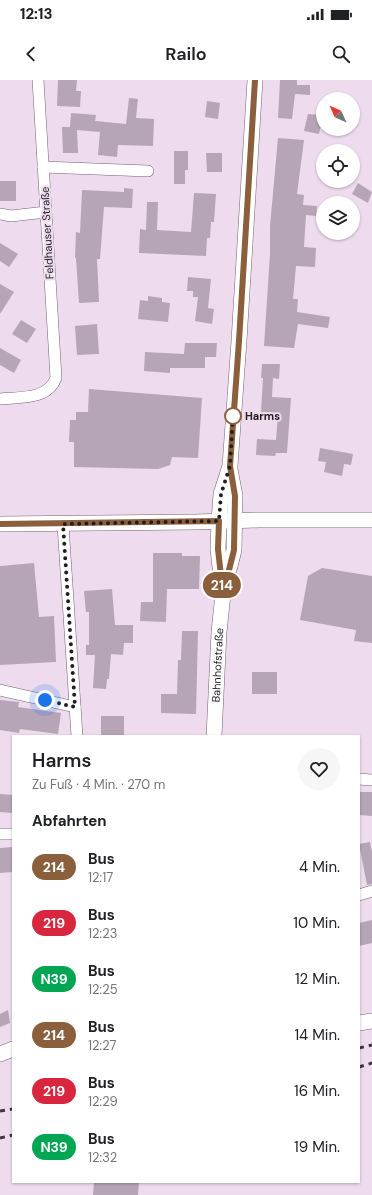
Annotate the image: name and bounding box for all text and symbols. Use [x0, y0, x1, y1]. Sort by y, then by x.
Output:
text: 12:13 [20, 4, 52, 24]
text: Railo [165, 42, 207, 66]
icon: back [20, 43, 42, 65]
icon: search [330, 43, 352, 65]
north arrow [316, 92, 360, 136]
map controls [316, 92, 360, 240]
button: locate [316, 144, 360, 188]
street label: Feldhauser Straße [38, 186, 56, 280]
button: layers [316, 196, 360, 240]
marker: Harms [224, 407, 242, 425]
place label: Harms [245, 409, 280, 423]
line badge: 214 [199, 572, 245, 598]
text: 214 [211, 576, 233, 594]
street label: Bahnhofstraße [209, 627, 226, 703]
your location [35, 690, 55, 710]
text: Harms [32, 748, 91, 773]
button: heart [298, 748, 340, 790]
text: Zu Fuß · 4 Min. · 270 m [32, 776, 165, 793]
text: Abfahrten [32, 811, 107, 831]
text: Bus [88, 849, 115, 869]
text: 4 Min. [299, 857, 340, 877]
text: 214 [43, 858, 65, 876]
text: 12:17 [88, 869, 113, 886]
text: Bus [88, 905, 115, 925]
text: 10 Min. [293, 913, 340, 933]
text: 219 [43, 914, 65, 932]
text: 12:23 [88, 925, 117, 942]
text: Bus [88, 961, 115, 981]
text: 12 Min. [295, 969, 340, 989]
text: N39 [40, 970, 68, 988]
text: 12:25 [88, 981, 118, 998]
text: Bus [88, 1017, 115, 1037]
text: 14 Min. [294, 1025, 340, 1045]
text: 214 [43, 1026, 65, 1044]
text: 12:27 [88, 1037, 116, 1054]
text: Bus [88, 1073, 115, 1093]
text: 16 Min. [294, 1081, 340, 1101]
text: 219 [43, 1082, 65, 1100]
text: 12:29 [88, 1093, 118, 1110]
text: Bus [88, 1129, 115, 1149]
text: 19 Min. [294, 1137, 340, 1157]
text: N39 [40, 1138, 68, 1156]
text: 12:32 [88, 1149, 117, 1166]

